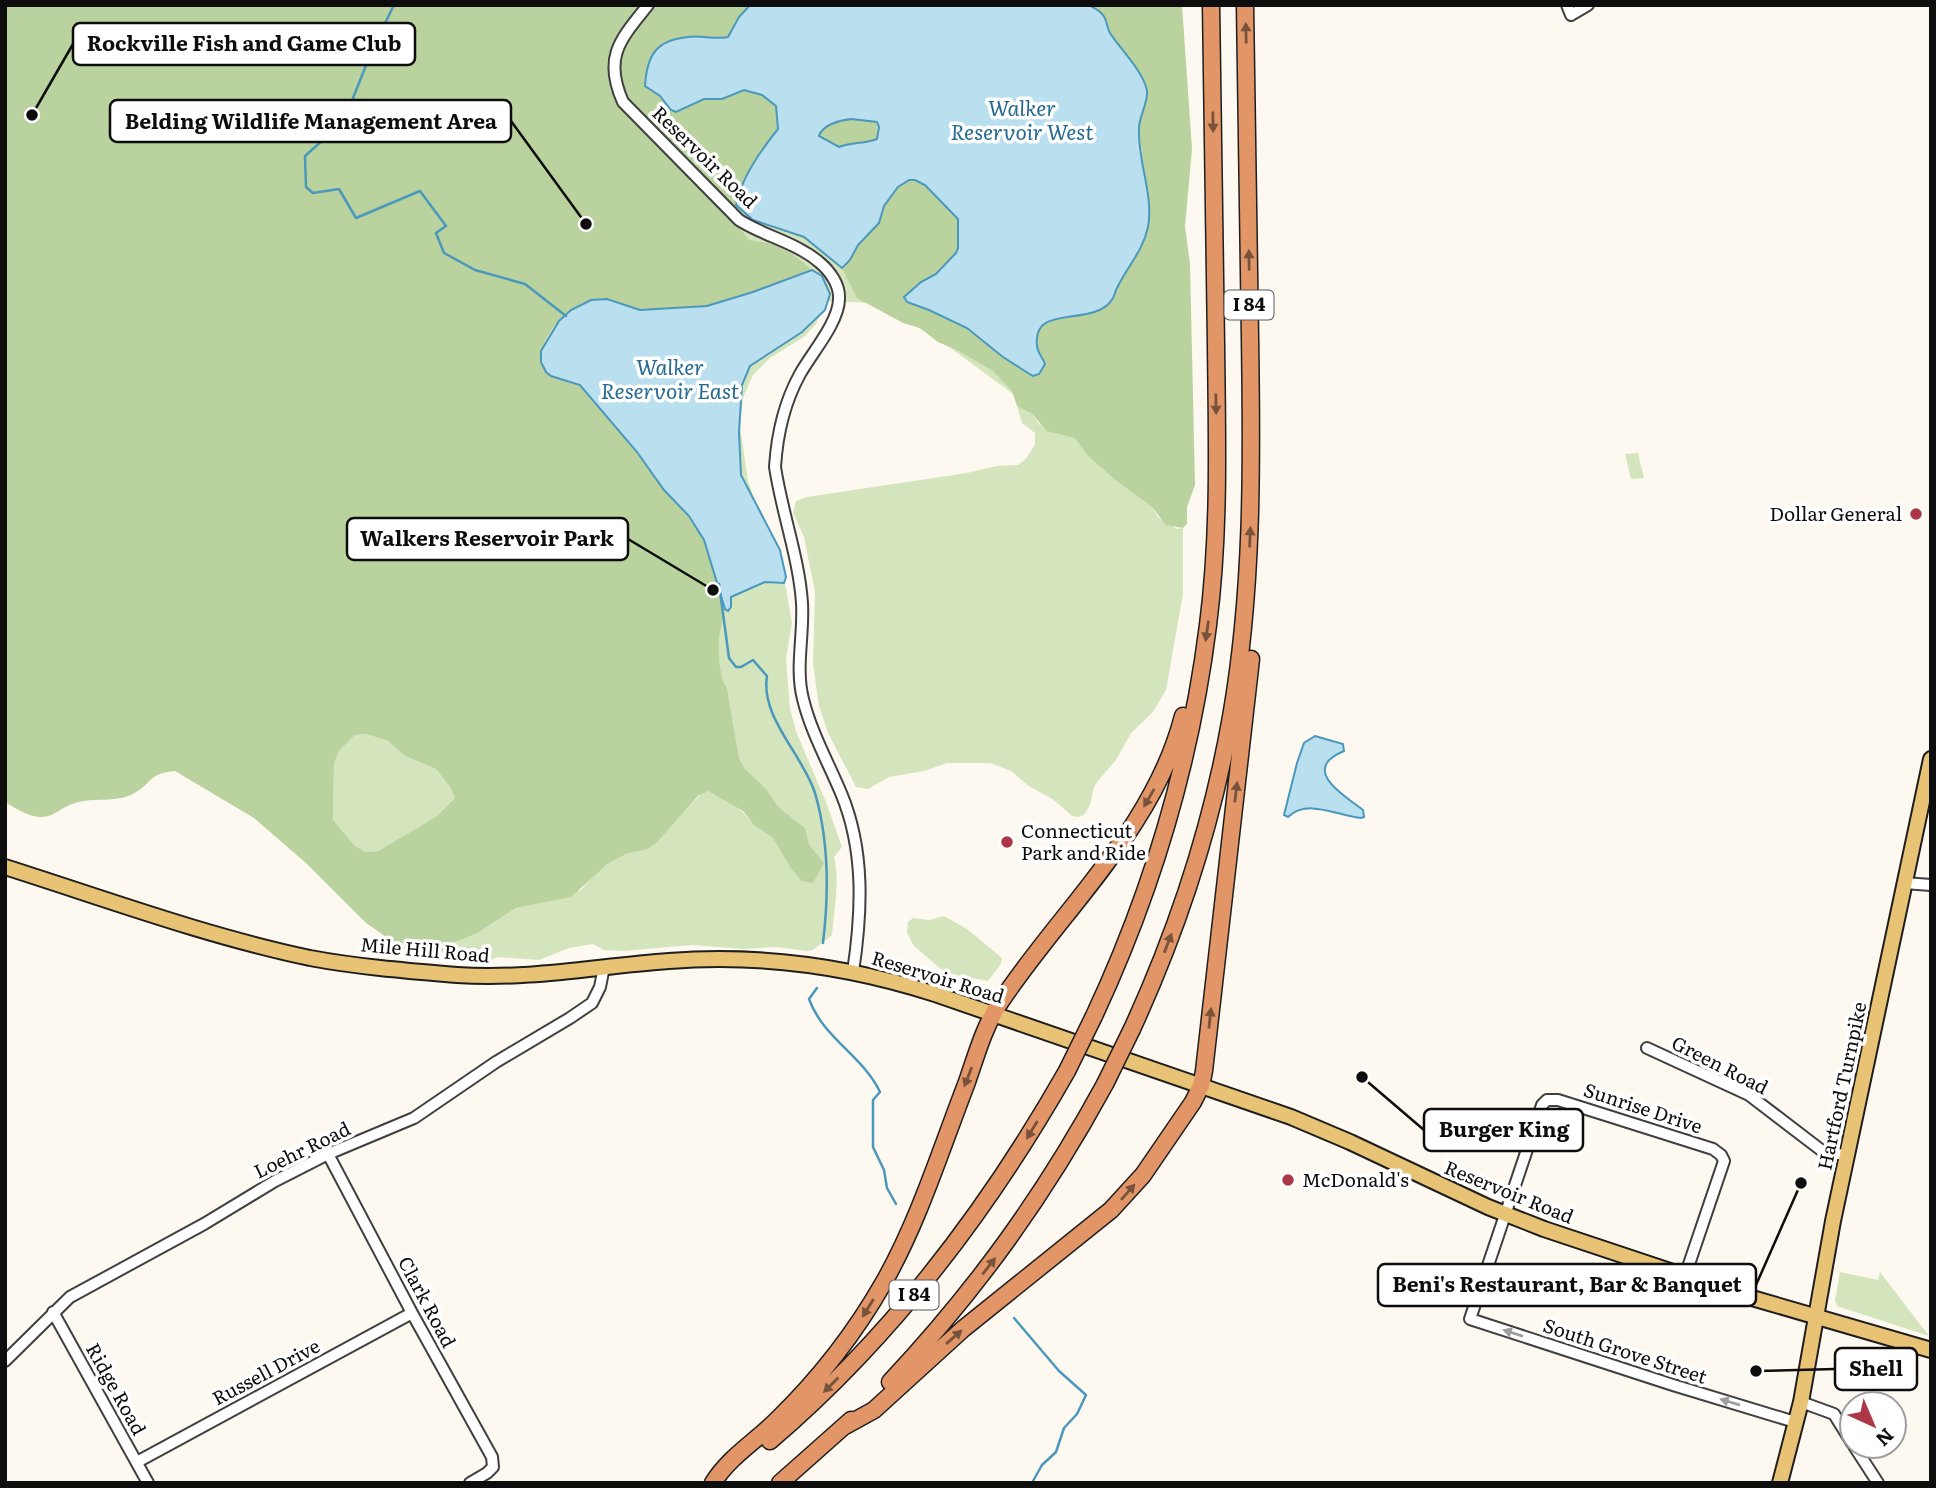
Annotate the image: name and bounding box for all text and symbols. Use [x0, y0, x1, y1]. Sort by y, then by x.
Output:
one-way arrow [1240, 22, 1251, 44]
callout: Rockville Fish and Game Club [73, 23, 415, 65]
text: Rockville Fish and Game Club [87, 26, 401, 57]
water label: Walker Reservoir West [950, 91, 1094, 146]
street label: Reservoir Road [647, 99, 765, 214]
callout: Belding Wildlife Management Area [110, 100, 511, 142]
text: Belding Wildlife Management Area [125, 104, 498, 135]
one-way arrow [1207, 112, 1219, 134]
one-way arrow [1243, 249, 1255, 271]
road number: I 84 [1224, 290, 1274, 320]
water label: Walker Reservoir East [601, 350, 740, 405]
one-way arrow [1210, 393, 1222, 415]
place label: Dollar General [1769, 499, 1902, 527]
marker: Dollar General [1908, 506, 1924, 522]
callout: Walkers Reservoir Park [347, 518, 628, 560]
text: Walkers Reservoir Park [360, 521, 615, 552]
one-way arrow [1245, 525, 1256, 547]
one-way arrow [1201, 620, 1212, 642]
one-way arrow [1231, 781, 1242, 803]
one-way arrow [1143, 789, 1155, 808]
place label: Connecticut Park and Ride [1021, 816, 1146, 866]
marker: Connecticut Park and Ride [999, 834, 1015, 850]
street label: Mile Hill Road [359, 929, 491, 969]
one-way arrow [1163, 932, 1174, 953]
street label: Reservoir Road [869, 943, 1008, 1010]
street label: Hartford Turnpike [1810, 999, 1873, 1173]
one-way arrow [1205, 1007, 1216, 1029]
street label: Green Road [1667, 1028, 1774, 1101]
one-way arrow [963, 1067, 974, 1088]
street label: Sunrise Drive [1580, 1075, 1706, 1139]
callout: Burger King [1424, 1109, 1583, 1151]
text: Burger King [1439, 1112, 1570, 1143]
street label: Loehr Road [249, 1114, 355, 1185]
one-way arrow [1026, 1121, 1039, 1140]
street label: Reservoir Road [1441, 1152, 1579, 1230]
place label: McDonald's [1302, 1165, 1409, 1193]
marker: McDonald's [1280, 1172, 1296, 1188]
one-way arrow [1120, 1183, 1136, 1200]
street label: Clark Road [392, 1251, 464, 1352]
one-way arrow [982, 1258, 997, 1276]
callout: Beni's Restaurant, Bar & Banquet [1378, 1264, 1756, 1306]
text: Beni's Restaurant, Bar & Banquet [1392, 1267, 1743, 1298]
road number: I 84 [890, 1280, 939, 1310]
one-way arrow [862, 1298, 875, 1318]
street label: South Grove Street [1540, 1310, 1711, 1390]
one-way arrow [1502, 1327, 1523, 1338]
one-way arrow [945, 1329, 963, 1345]
street label: Russell Drive [207, 1331, 324, 1411]
street label: Ridge Road [80, 1337, 154, 1440]
callout: Shell [1835, 1348, 1917, 1390]
text: Shell [1849, 1351, 1903, 1382]
one-way arrow [823, 1376, 840, 1392]
north arrow [1838, 1390, 1908, 1460]
one-way arrow [1719, 1397, 1740, 1407]
text: N [1870, 1422, 1901, 1454]

